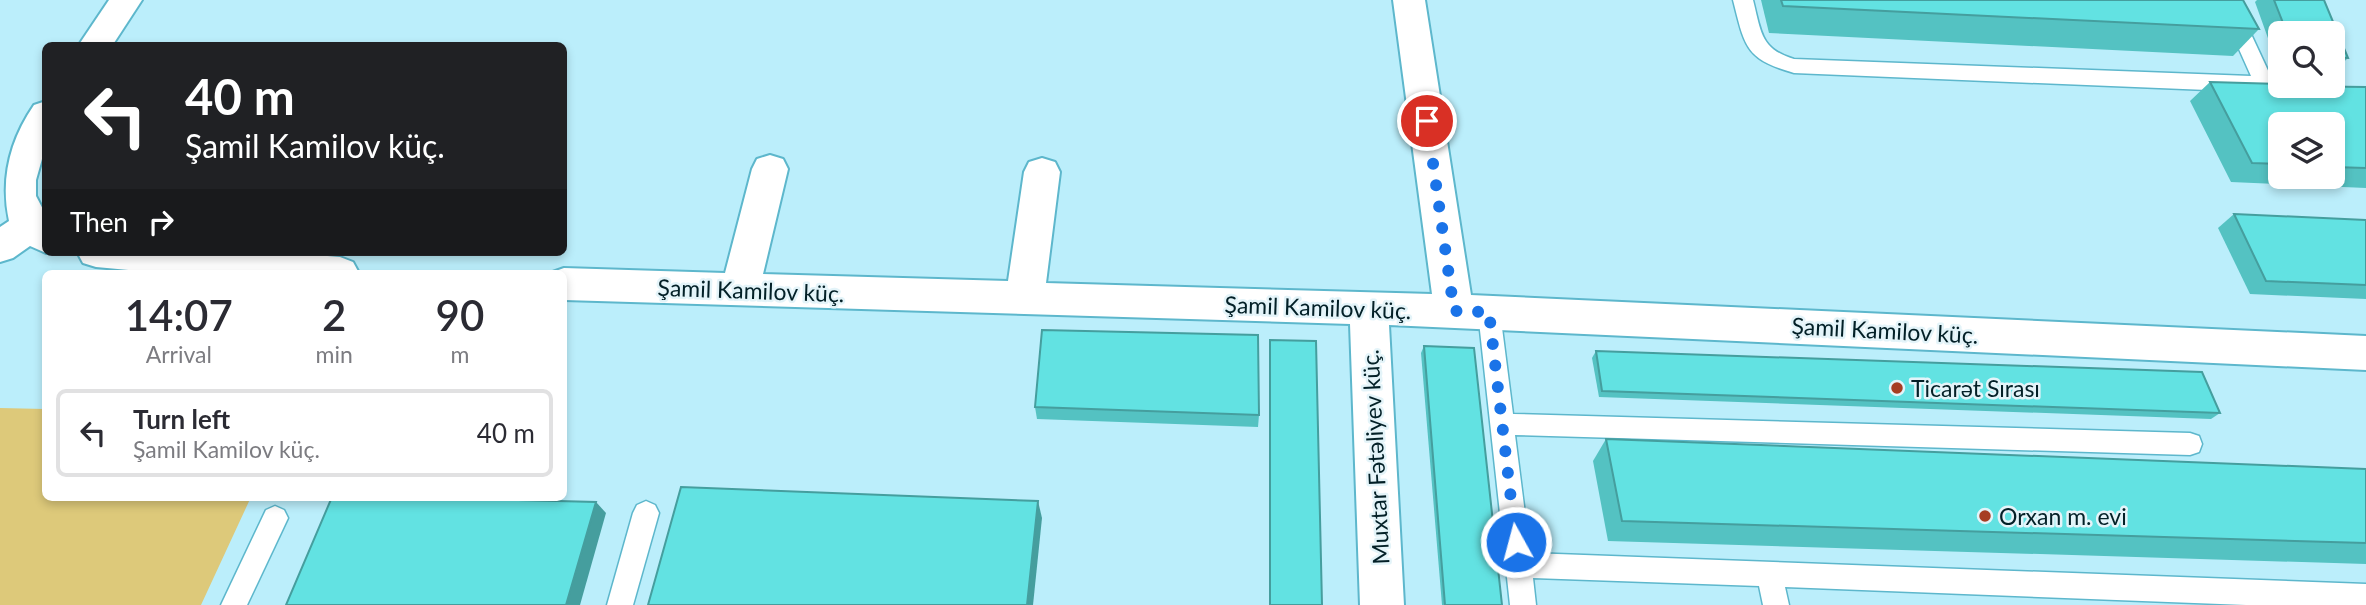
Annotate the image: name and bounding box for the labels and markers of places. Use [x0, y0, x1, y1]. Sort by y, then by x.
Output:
pin [1397, 91, 1457, 151]
place label: Ticarət Sırası [1911, 374, 2040, 402]
marker: Ticarət Sırası [1889, 380, 1905, 396]
place label: Orxan m. evi [1999, 502, 2127, 530]
marker: Orxan m. evi [1977, 508, 1993, 524]

